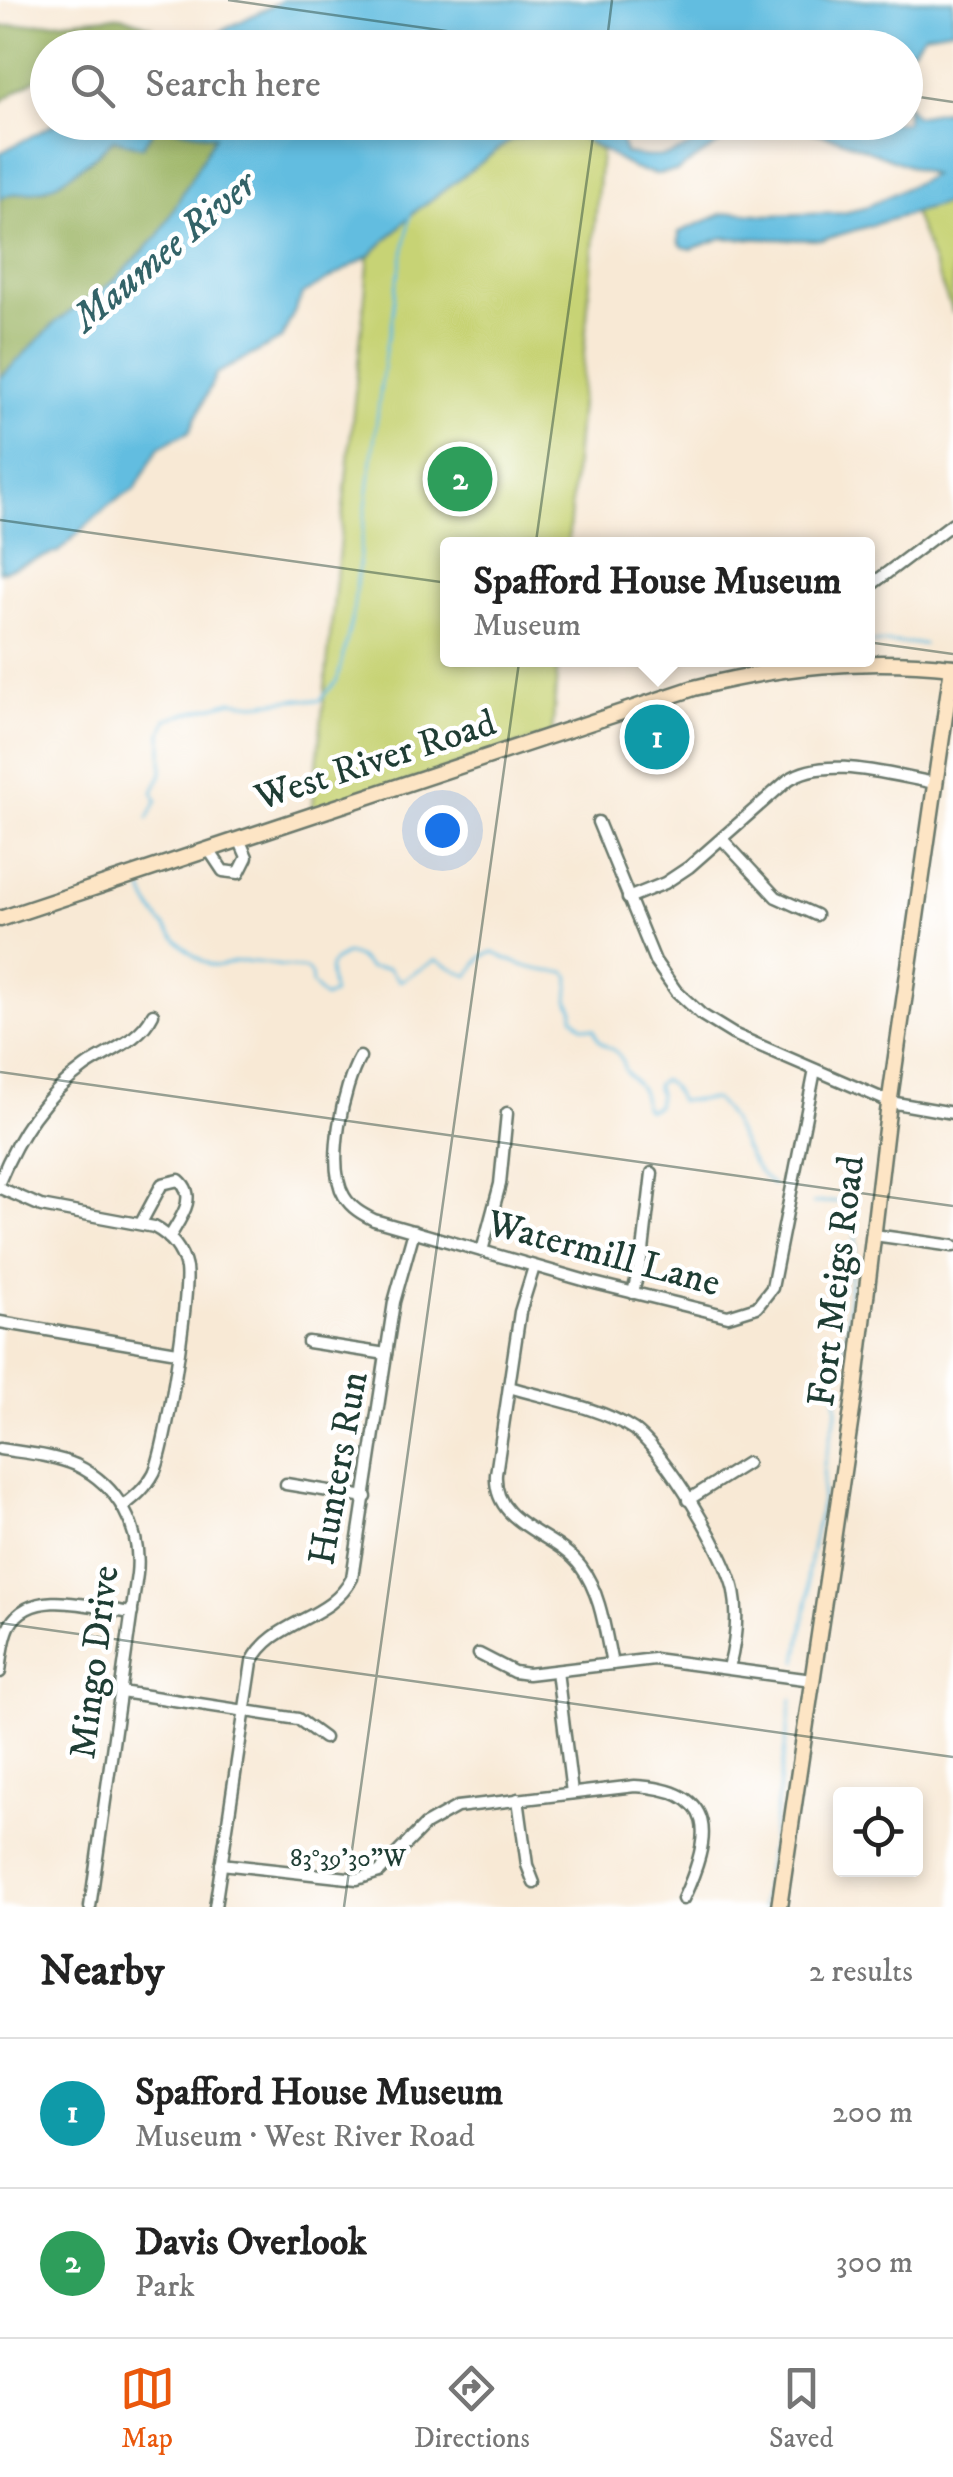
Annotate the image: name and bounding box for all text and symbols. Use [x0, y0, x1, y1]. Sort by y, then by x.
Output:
search box [30, 30, 923, 140]
icon: search [65, 58, 120, 113]
text: Search here [145, 61, 321, 109]
water label: Maumee River [60, 159, 269, 346]
pin: 2 [428, 442, 492, 516]
popup [440, 537, 875, 667]
text: Spafford House Museum [473, 558, 842, 606]
text: Museum [473, 606, 581, 646]
street label: West River Road [248, 699, 502, 823]
pin: 1 [624, 700, 690, 774]
your location [417, 805, 468, 856]
street label: Fort Meigs Road [798, 1153, 876, 1410]
street label: Watermill Lane [481, 1200, 725, 1308]
street label: Hunters Run [298, 1368, 380, 1569]
street label: Mingo Drive [59, 1563, 131, 1762]
map controls [833, 1787, 923, 1877]
button: locate [833, 1787, 923, 1877]
text: 83°39'30"W [290, 1843, 407, 1874]
text: Nearby [40, 1946, 164, 1998]
text: 2 results [809, 1952, 913, 1992]
text: Spafford House Museum [135, 2069, 503, 2117]
text: 1 [67, 2093, 78, 2133]
text: 200 m [832, 2093, 913, 2133]
text: Museum · West River Road [135, 2117, 475, 2157]
text: Davis Overlook [135, 2219, 367, 2267]
text: 2 [65, 2243, 80, 2283]
text: 300 m [836, 2243, 913, 2283]
text: Park [135, 2267, 195, 2307]
tab: Map [120, 2361, 175, 2456]
tab: Directions [414, 2361, 530, 2456]
tab: Saved [769, 2361, 833, 2456]

